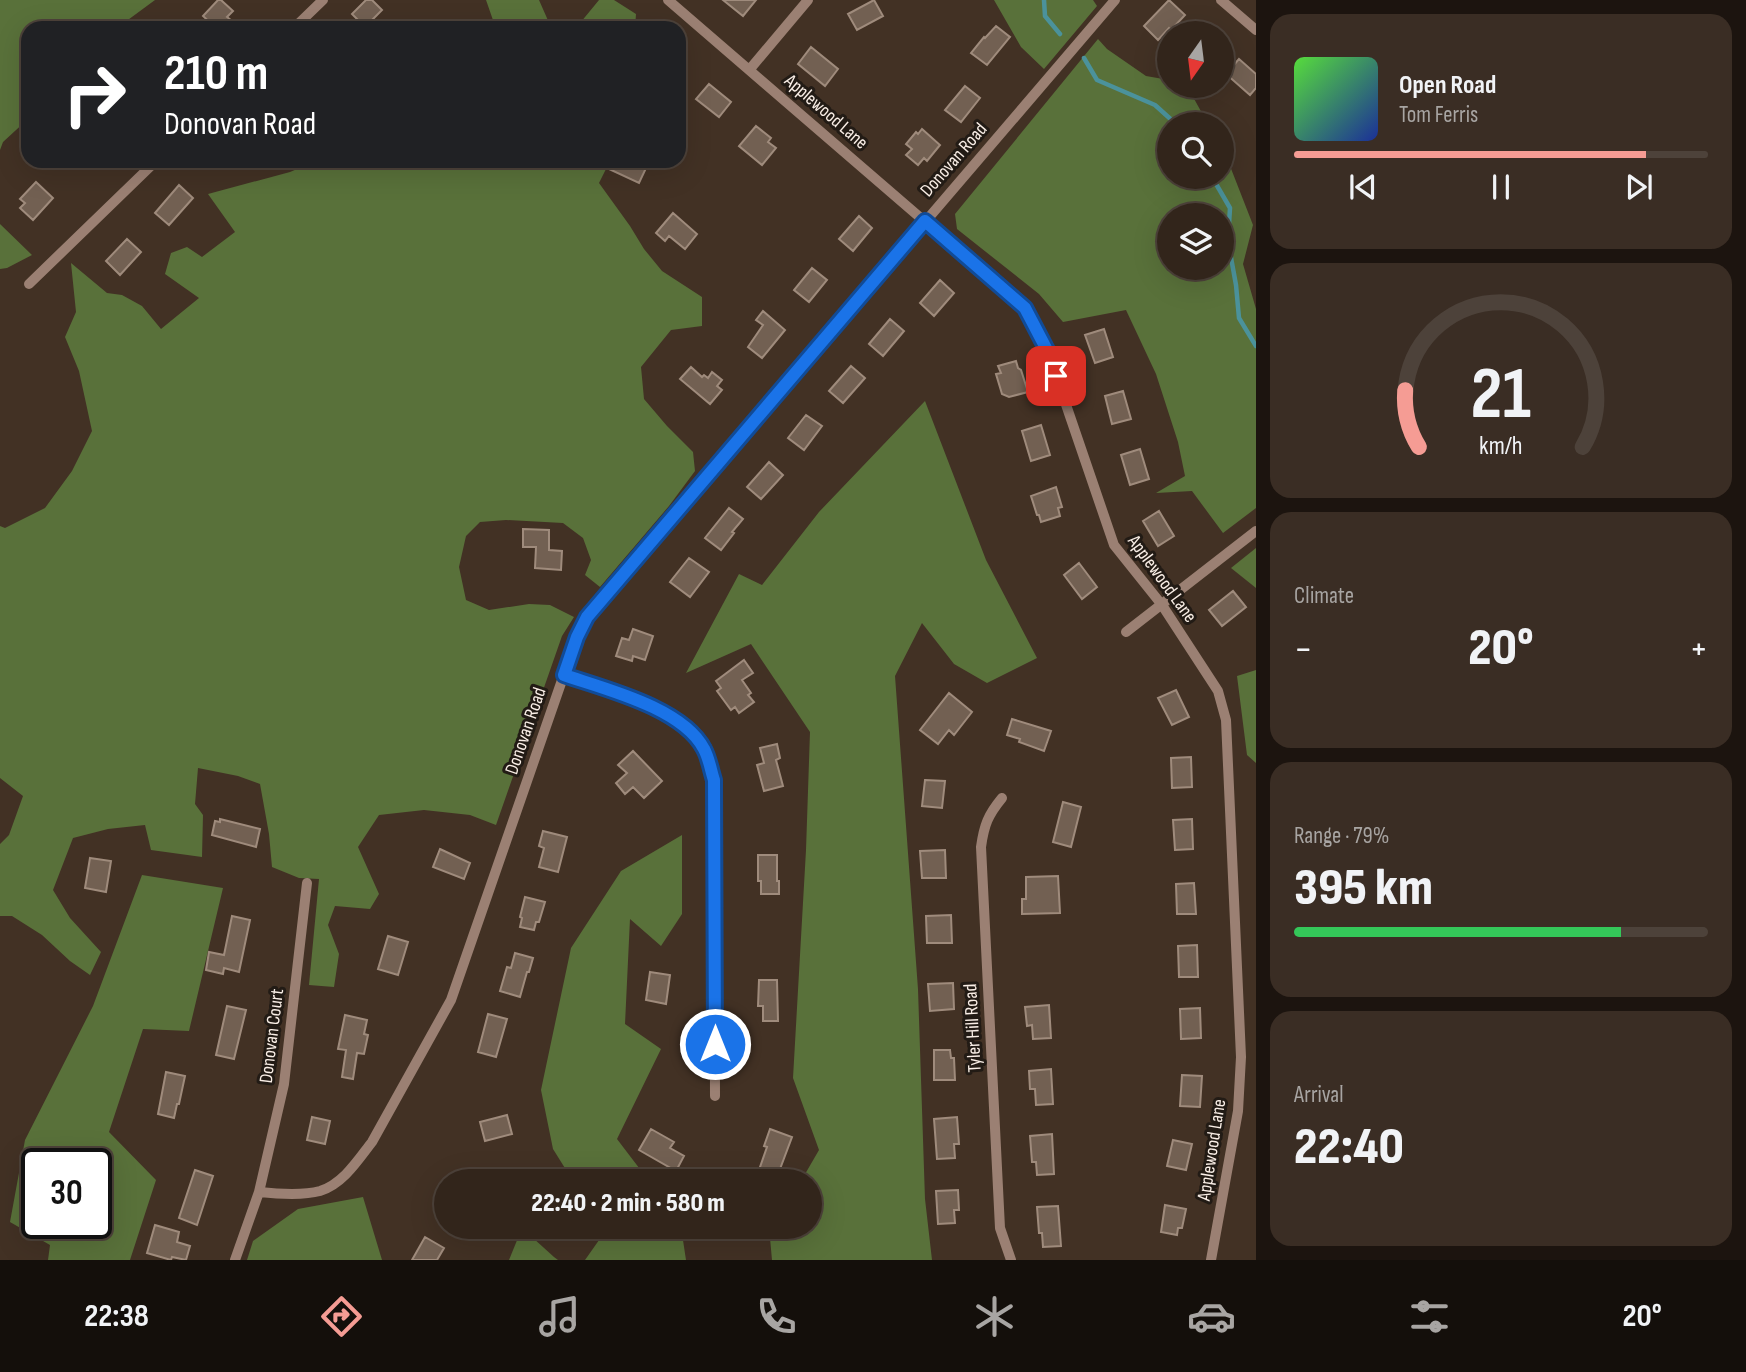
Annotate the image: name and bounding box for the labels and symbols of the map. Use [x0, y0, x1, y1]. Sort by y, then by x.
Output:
north arrow [1157, 21, 1234, 98]
street label: Applewood Lane [779, 69, 872, 154]
street label: Donovan Road [916, 118, 992, 202]
pin [1026, 346, 1086, 406]
street label: Applewood Lane [1122, 530, 1202, 627]
street label: Donovan Road [500, 685, 552, 777]
street label: Tyler Hill Road [959, 983, 987, 1073]
street label: Donovan Court [255, 987, 289, 1085]
position arrow [678, 1007, 752, 1081]
street label: Applewood Lane [1192, 1097, 1231, 1204]
speed limit sign: 30 [21, 1148, 112, 1239]

